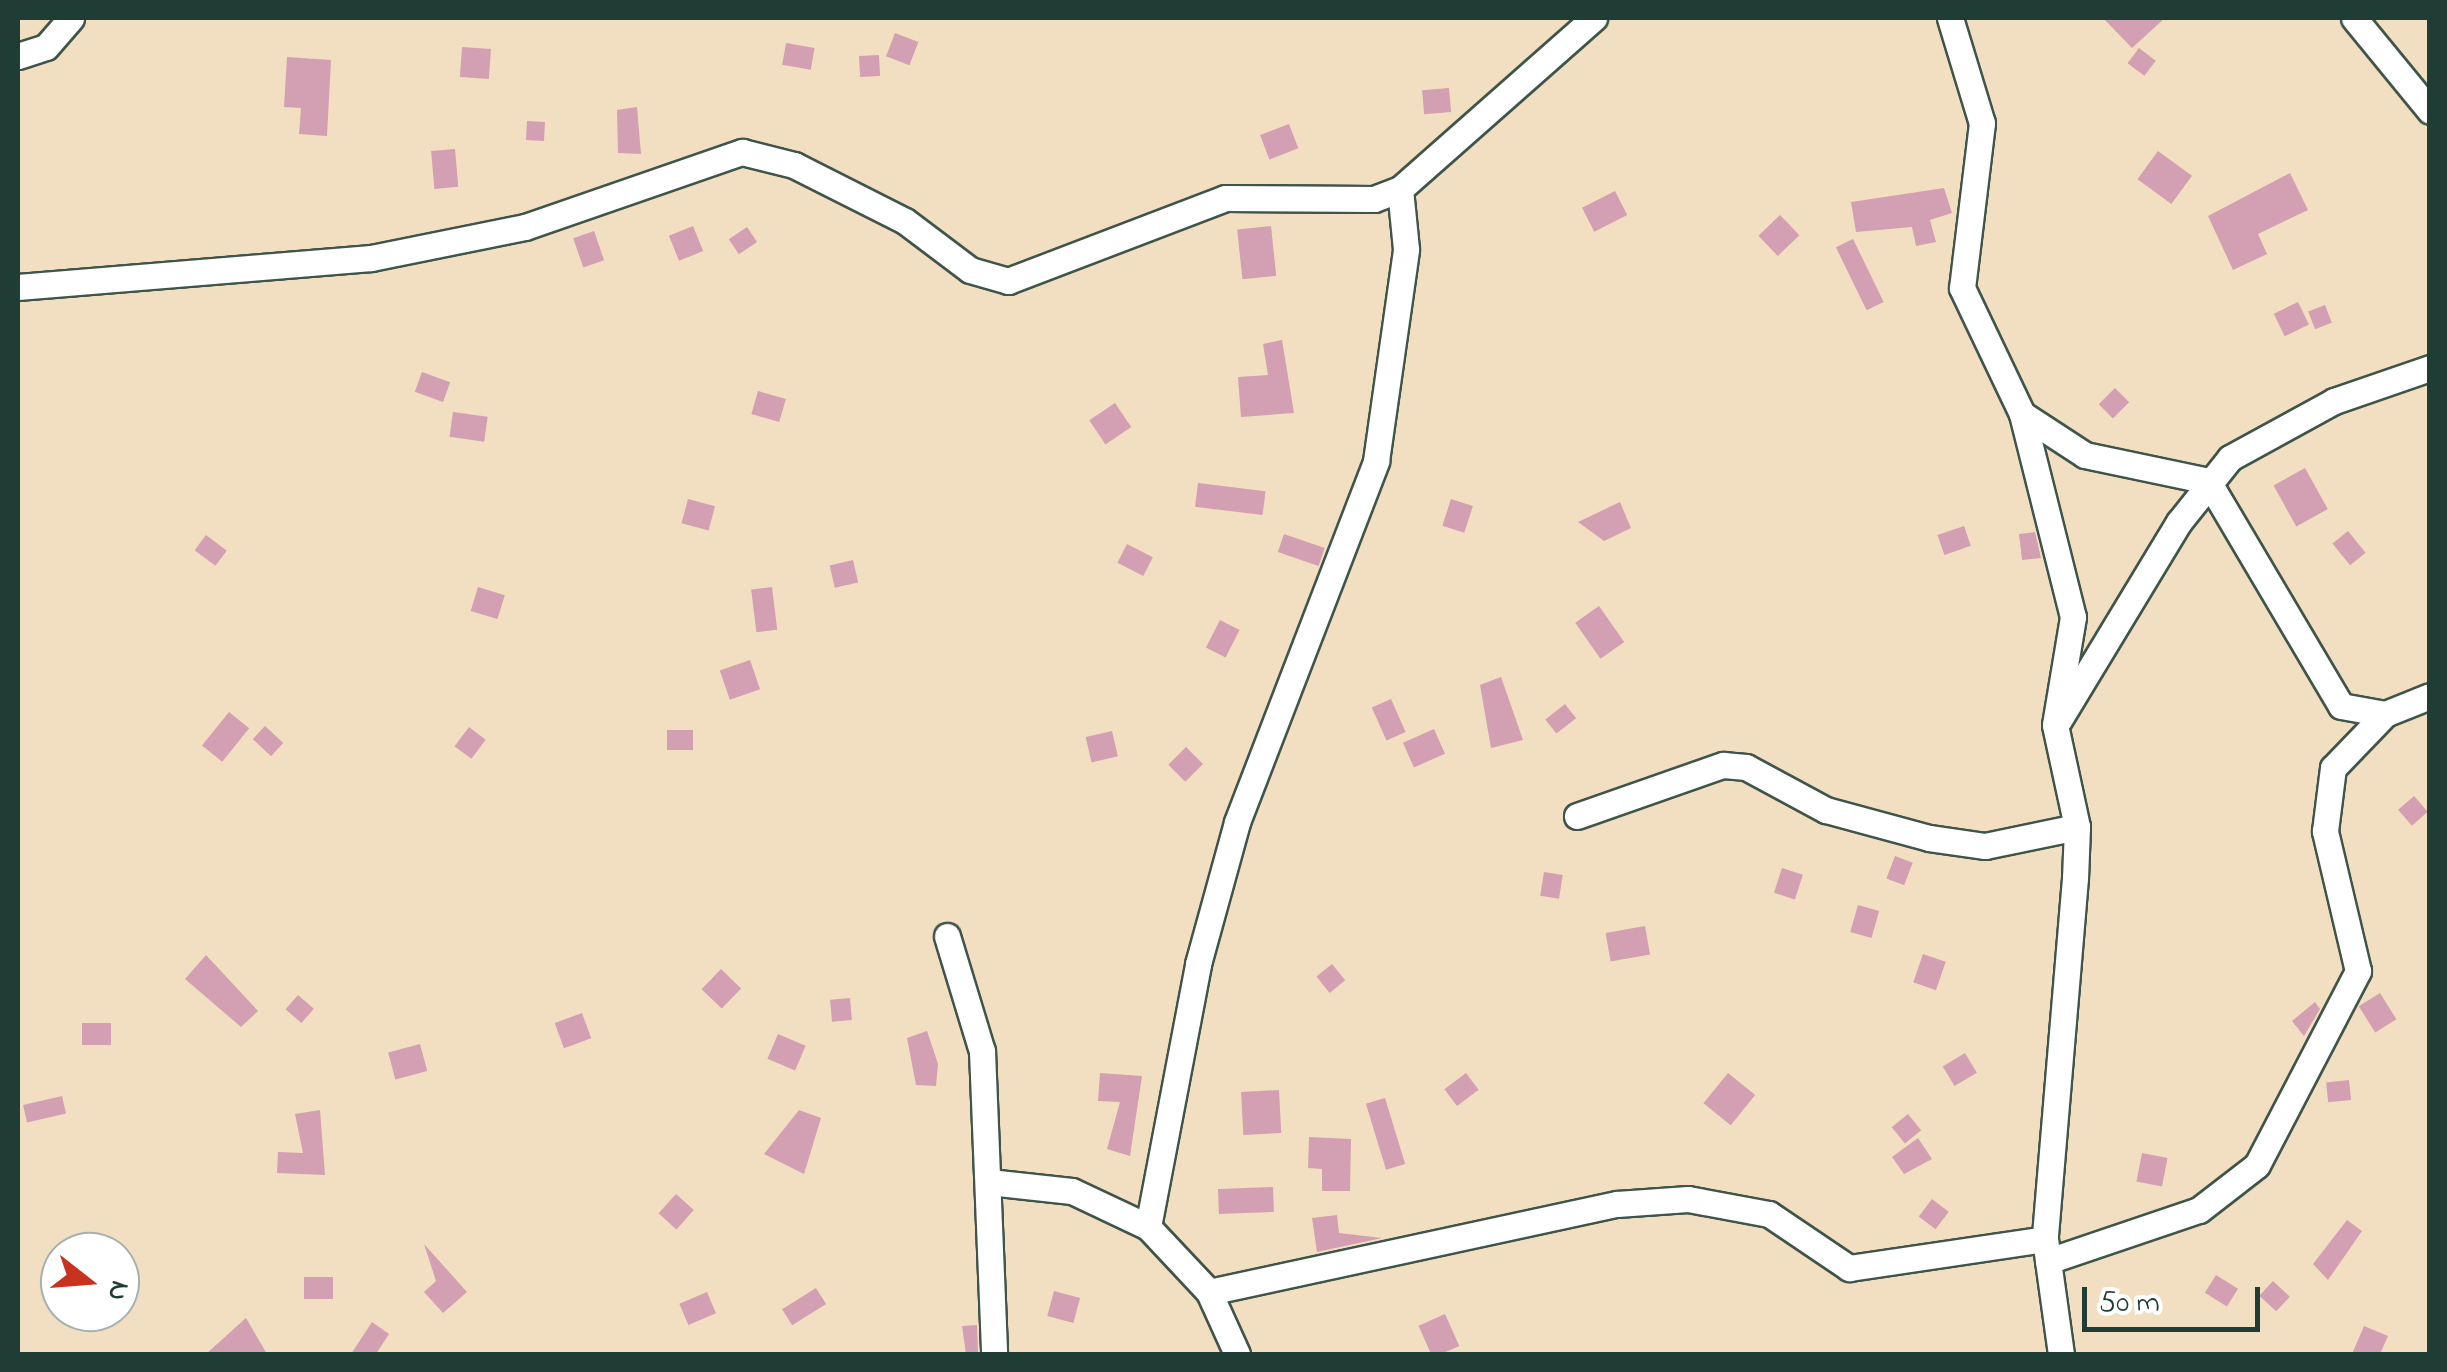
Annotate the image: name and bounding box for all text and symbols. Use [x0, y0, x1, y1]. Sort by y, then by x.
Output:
north arrow [40, 1232, 140, 1332]
scale bar [2087, 1267, 2264, 1329]
text: N [95, 1275, 140, 1305]
text: 50 m [2099, 1282, 2160, 1326]

